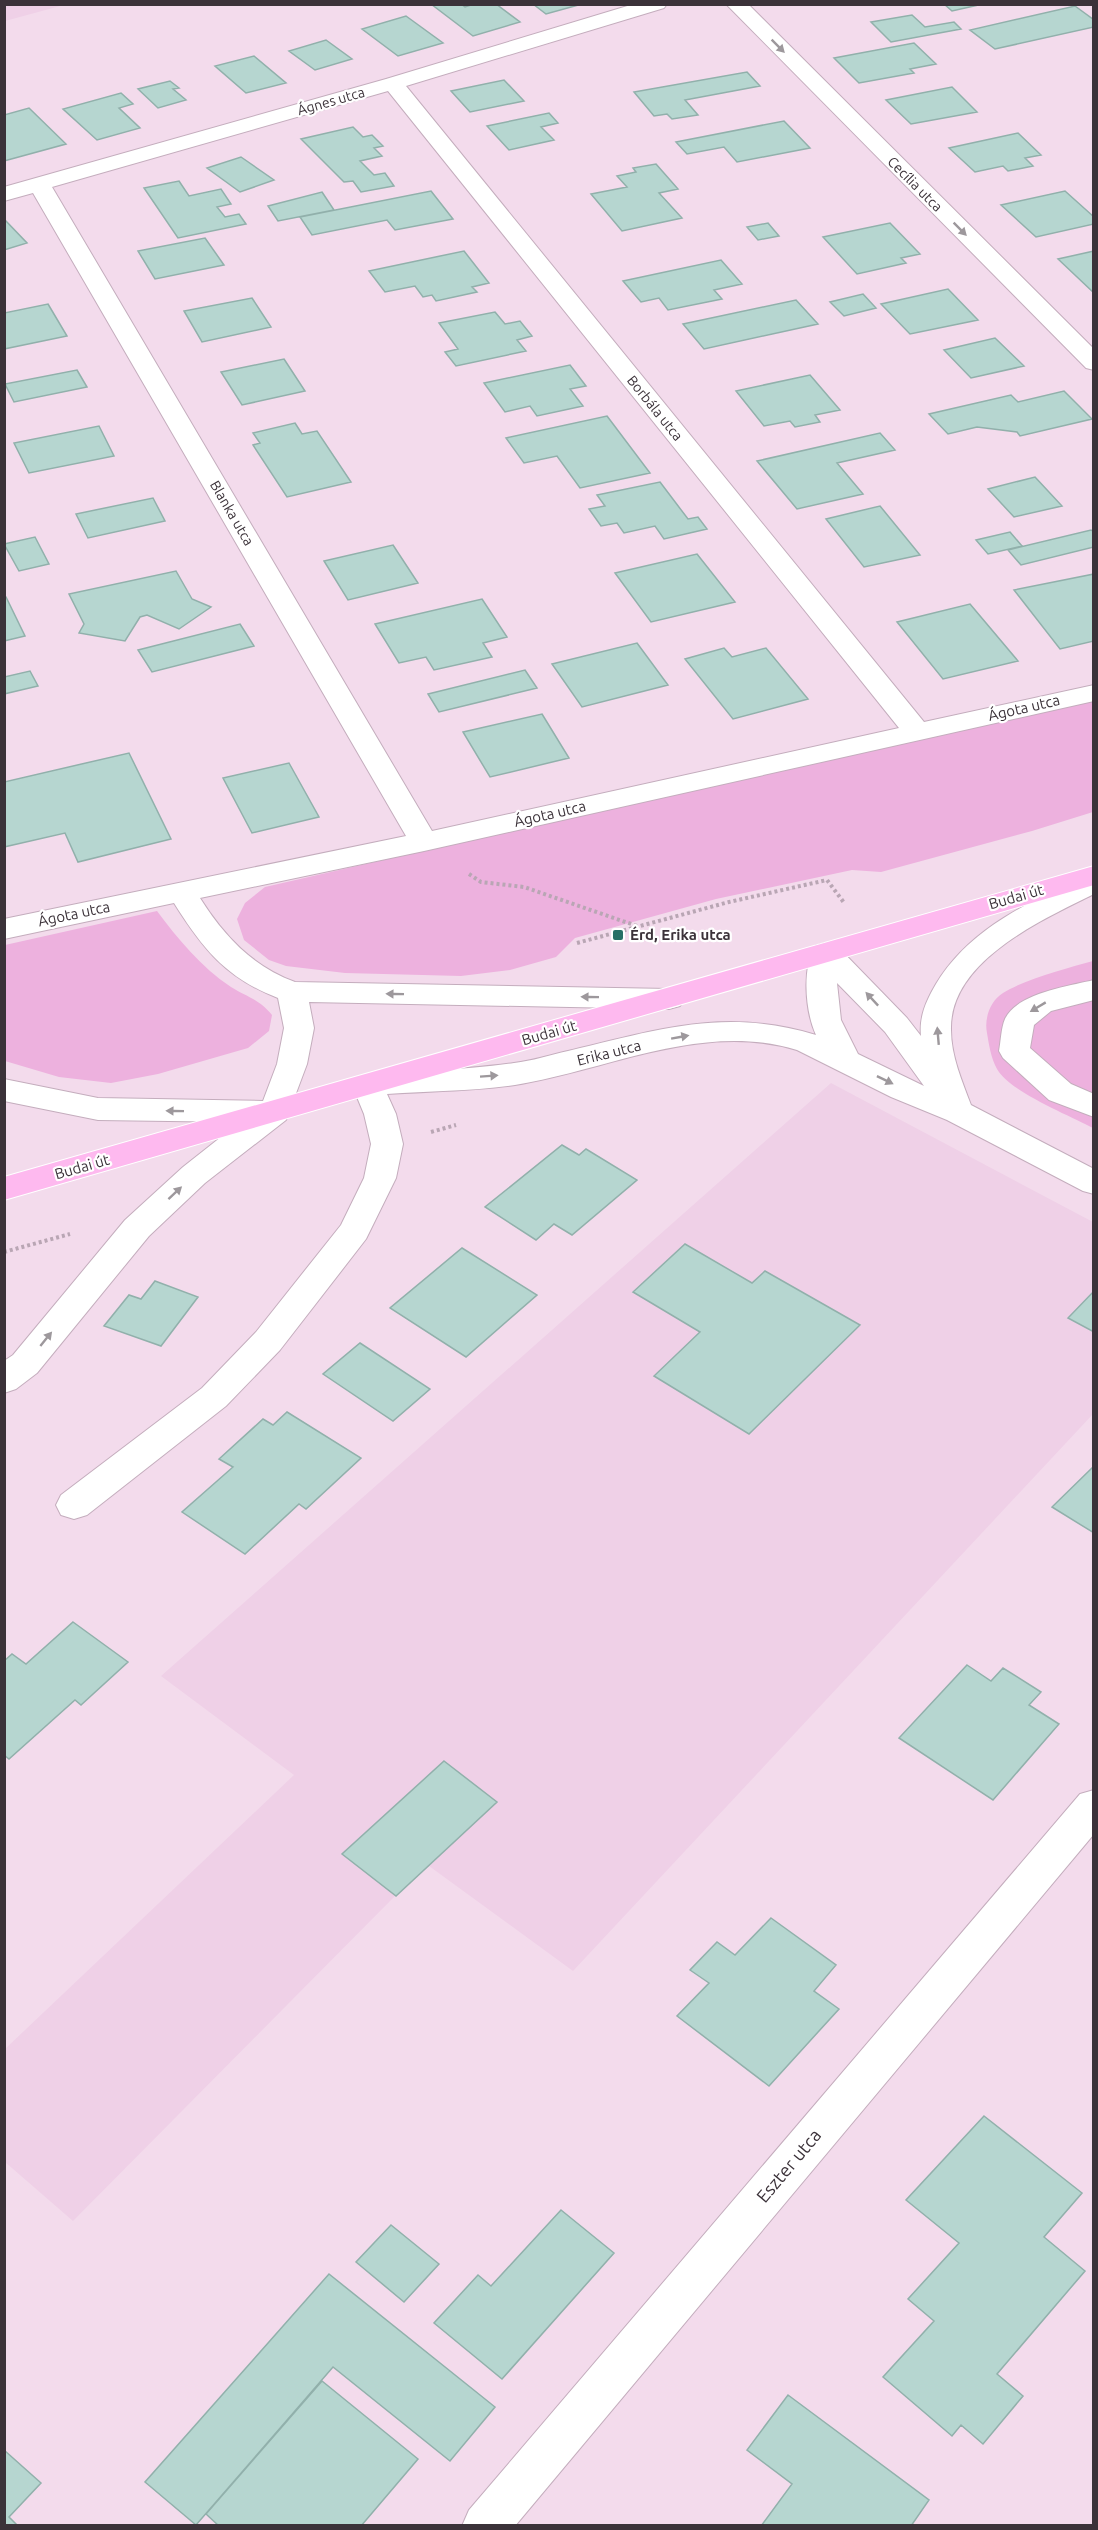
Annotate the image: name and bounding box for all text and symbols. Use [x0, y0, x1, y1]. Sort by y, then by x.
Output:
one-way arrow [770, 39, 785, 53]
street label: Ágnes utca [295, 83, 367, 118]
street label: Cecília utca [884, 153, 946, 215]
one-way arrow [952, 221, 966, 235]
street label: Borbála utca [624, 372, 686, 444]
street label: Blanka utca [207, 478, 257, 548]
street label: Ágota utca [986, 691, 1061, 724]
street label: Ágota utca [512, 797, 587, 830]
street label: Budai út [987, 881, 1045, 912]
street label: Ágota utca [36, 898, 111, 929]
place label: Érd, Erika utca [630, 926, 731, 943]
marker: Érd, Erika utca [611, 928, 625, 942]
one-way arrow [385, 989, 404, 999]
one-way arrow [580, 992, 599, 1002]
one-way arrow [866, 992, 879, 1007]
one-way arrow [1030, 1002, 1046, 1013]
street label: Budai út [520, 1017, 578, 1048]
one-way arrow [933, 1026, 943, 1045]
one-way arrow [671, 1032, 690, 1041]
street label: Erika utca [575, 1036, 643, 1069]
one-way arrow [480, 1071, 499, 1081]
one-way arrow [877, 1076, 894, 1085]
one-way arrow [165, 1106, 184, 1115]
street label: Budai út [53, 1151, 111, 1182]
one-way arrow [167, 1186, 182, 1200]
one-way arrow [39, 1331, 52, 1347]
street label: Eszter utca [752, 2125, 824, 2206]

